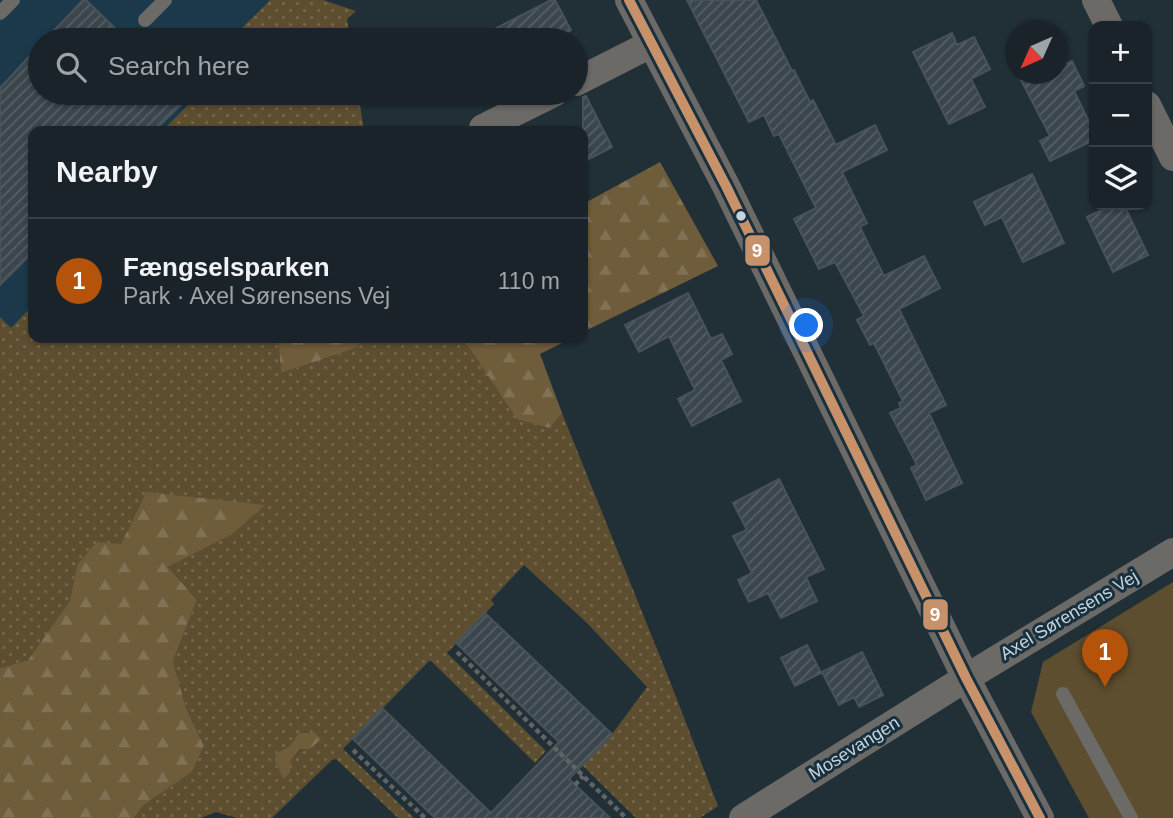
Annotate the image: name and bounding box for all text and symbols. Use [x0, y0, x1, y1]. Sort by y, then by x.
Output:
north arrow [1005, 21, 1068, 84]
map controls [1089, 21, 1152, 210]
button: + [1089, 21, 1152, 84]
search box [28, 28, 588, 105]
icon: search [52, 48, 90, 86]
text: Search here [108, 51, 250, 81]
button: − [1089, 84, 1152, 147]
button: layers [1089, 147, 1152, 210]
text: Nearby [56, 155, 158, 188]
unlabelled marker [734, 209, 748, 223]
line badge: 9 [744, 234, 771, 267]
text: 9 [752, 240, 762, 261]
text: Fængselsparken [123, 252, 330, 282]
text: 1 [73, 268, 85, 294]
text: 110 m [498, 268, 560, 294]
text: Park · Axel Sørensens Vej [123, 283, 390, 309]
your location [789, 308, 823, 342]
street label: Axel Sørensens Vej [997, 566, 1141, 664]
line badge: 9 [922, 598, 949, 631]
text: 9 [930, 604, 940, 625]
pin: 1 [1082, 629, 1128, 687]
street label: Mosevangen [805, 712, 903, 784]

